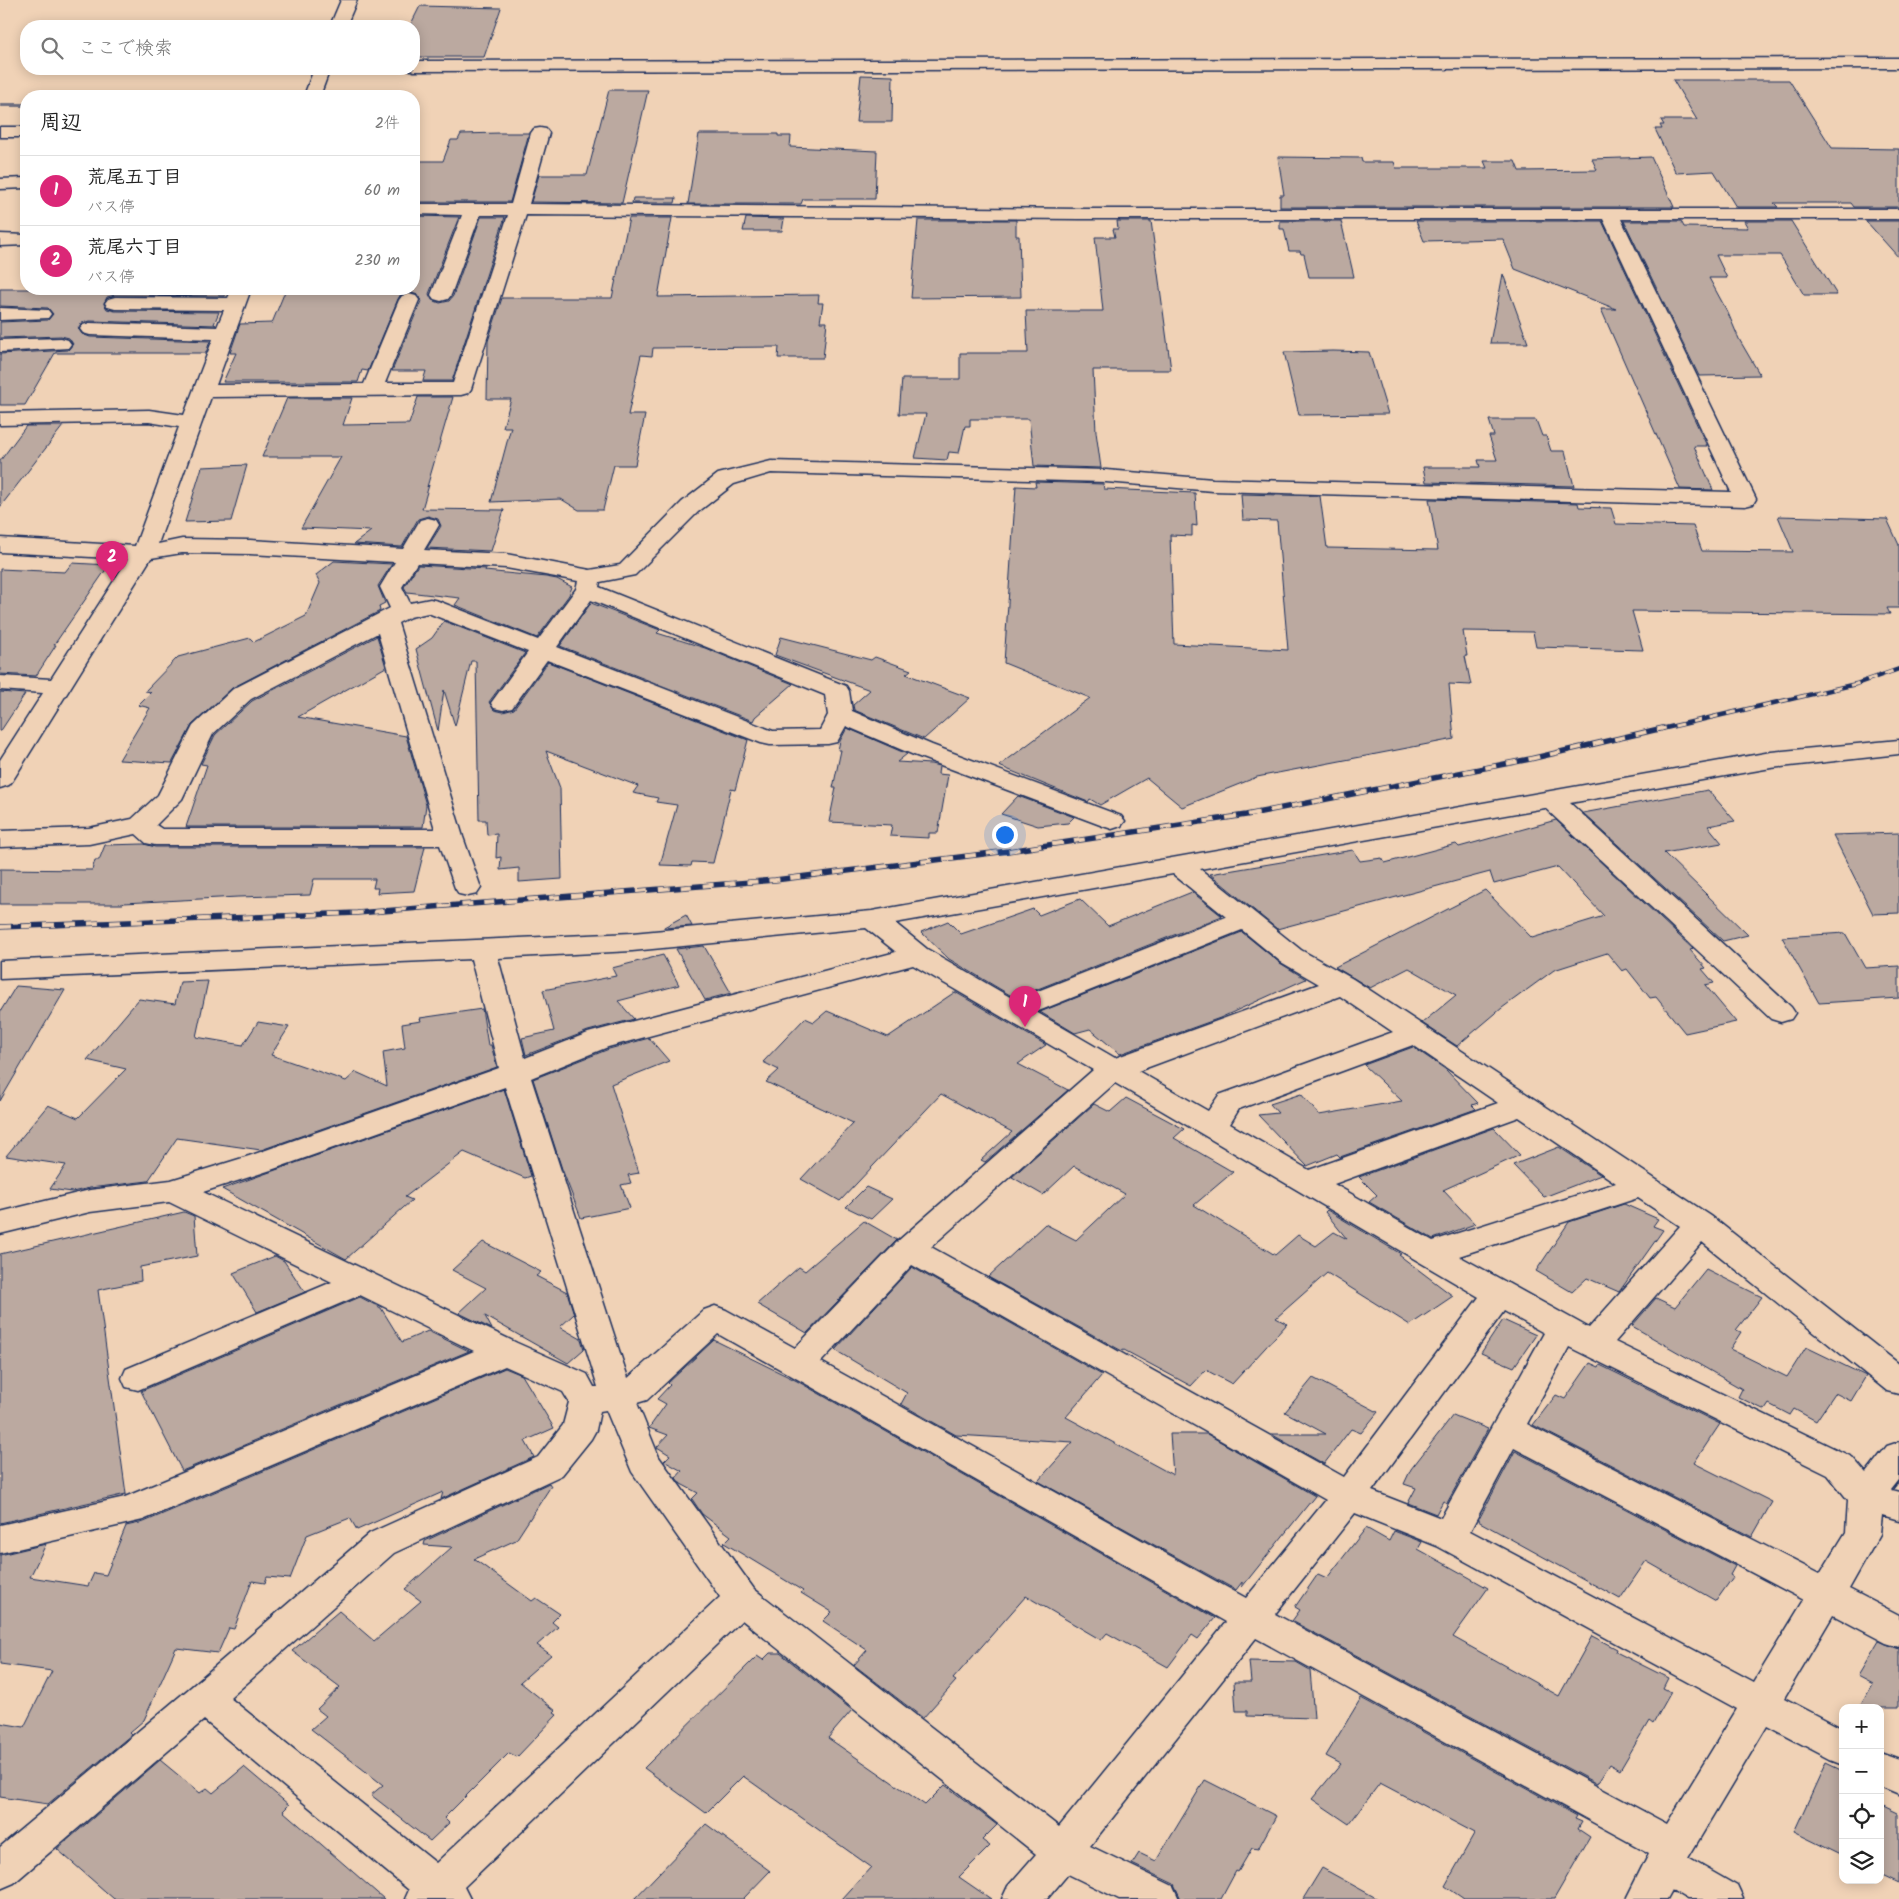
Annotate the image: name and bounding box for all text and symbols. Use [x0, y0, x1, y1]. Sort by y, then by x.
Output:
search box [20, 20, 420, 75]
icon: search [38, 34, 66, 62]
text: ここで検索 [78, 34, 173, 64]
text: 周辺 [40, 107, 82, 140]
text: 2件 [375, 111, 400, 136]
text: 荒尾五丁目 [87, 163, 182, 193]
text: 1 [54, 178, 58, 203]
text: 60 m [364, 178, 400, 203]
text: バス停 [87, 195, 135, 220]
text: 荒尾六丁目 [87, 233, 182, 263]
text: 2 [51, 248, 61, 273]
text: 230 m [354, 248, 400, 273]
text: バス停 [87, 265, 135, 290]
pin: 2 [96, 541, 128, 582]
your location [992, 822, 1018, 848]
pin: 1 [1009, 986, 1041, 1027]
map controls [1839, 1704, 1884, 1884]
button: + [1839, 1704, 1884, 1749]
button: − [1839, 1749, 1884, 1794]
button: locate [1839, 1794, 1884, 1839]
button: layers [1839, 1839, 1884, 1884]

